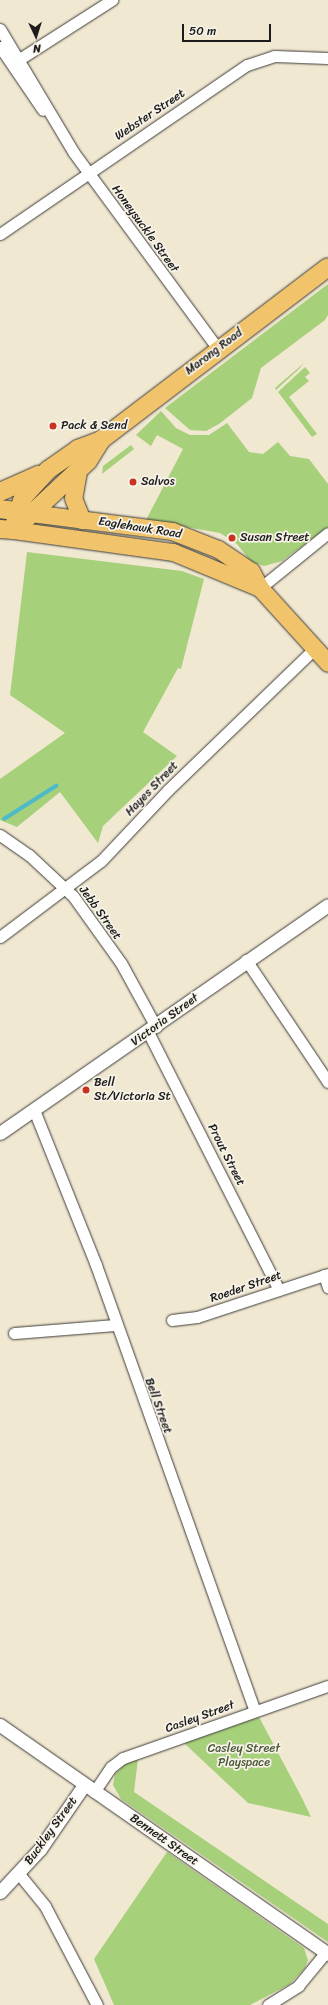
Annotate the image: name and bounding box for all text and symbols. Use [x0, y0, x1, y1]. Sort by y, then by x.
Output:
north arrow [16, 16, 56, 56]
scale bar [184, 16, 273, 42]
text: 50 m [189, 20, 216, 42]
text: N [32, 39, 41, 58]
street label: Webster Street [112, 86, 188, 144]
street label: Honeysuckle Street [108, 182, 182, 276]
street label: Marong Road [182, 326, 246, 378]
place label: Pack & Send [61, 419, 127, 433]
marker: Pack & Send [48, 421, 58, 431]
place label: Salvos [141, 475, 175, 489]
marker: Salvos [128, 477, 138, 487]
street label: Eaglehawk Road [97, 514, 183, 542]
place label: Susan Street [240, 531, 310, 545]
marker: Susan Street [227, 533, 237, 543]
street label: Hayes Street [122, 759, 182, 819]
street label: Jebb Street [76, 883, 124, 943]
street label: Victoria Street [128, 991, 202, 1049]
place label: Bell St/Victoria St [94, 1076, 171, 1104]
marker: Bell St/Victoria St [81, 1085, 91, 1095]
street label: Prout Street [204, 1121, 248, 1189]
street label: Roeder Street [208, 1268, 284, 1306]
street label: Bell Street [141, 1376, 175, 1436]
street label: Casley Street [163, 1698, 237, 1736]
park label: Casley Street Playspace [208, 1742, 280, 1770]
street label: Buckley Street [22, 1794, 80, 1868]
street label: Bennett Street [127, 1811, 201, 1869]

